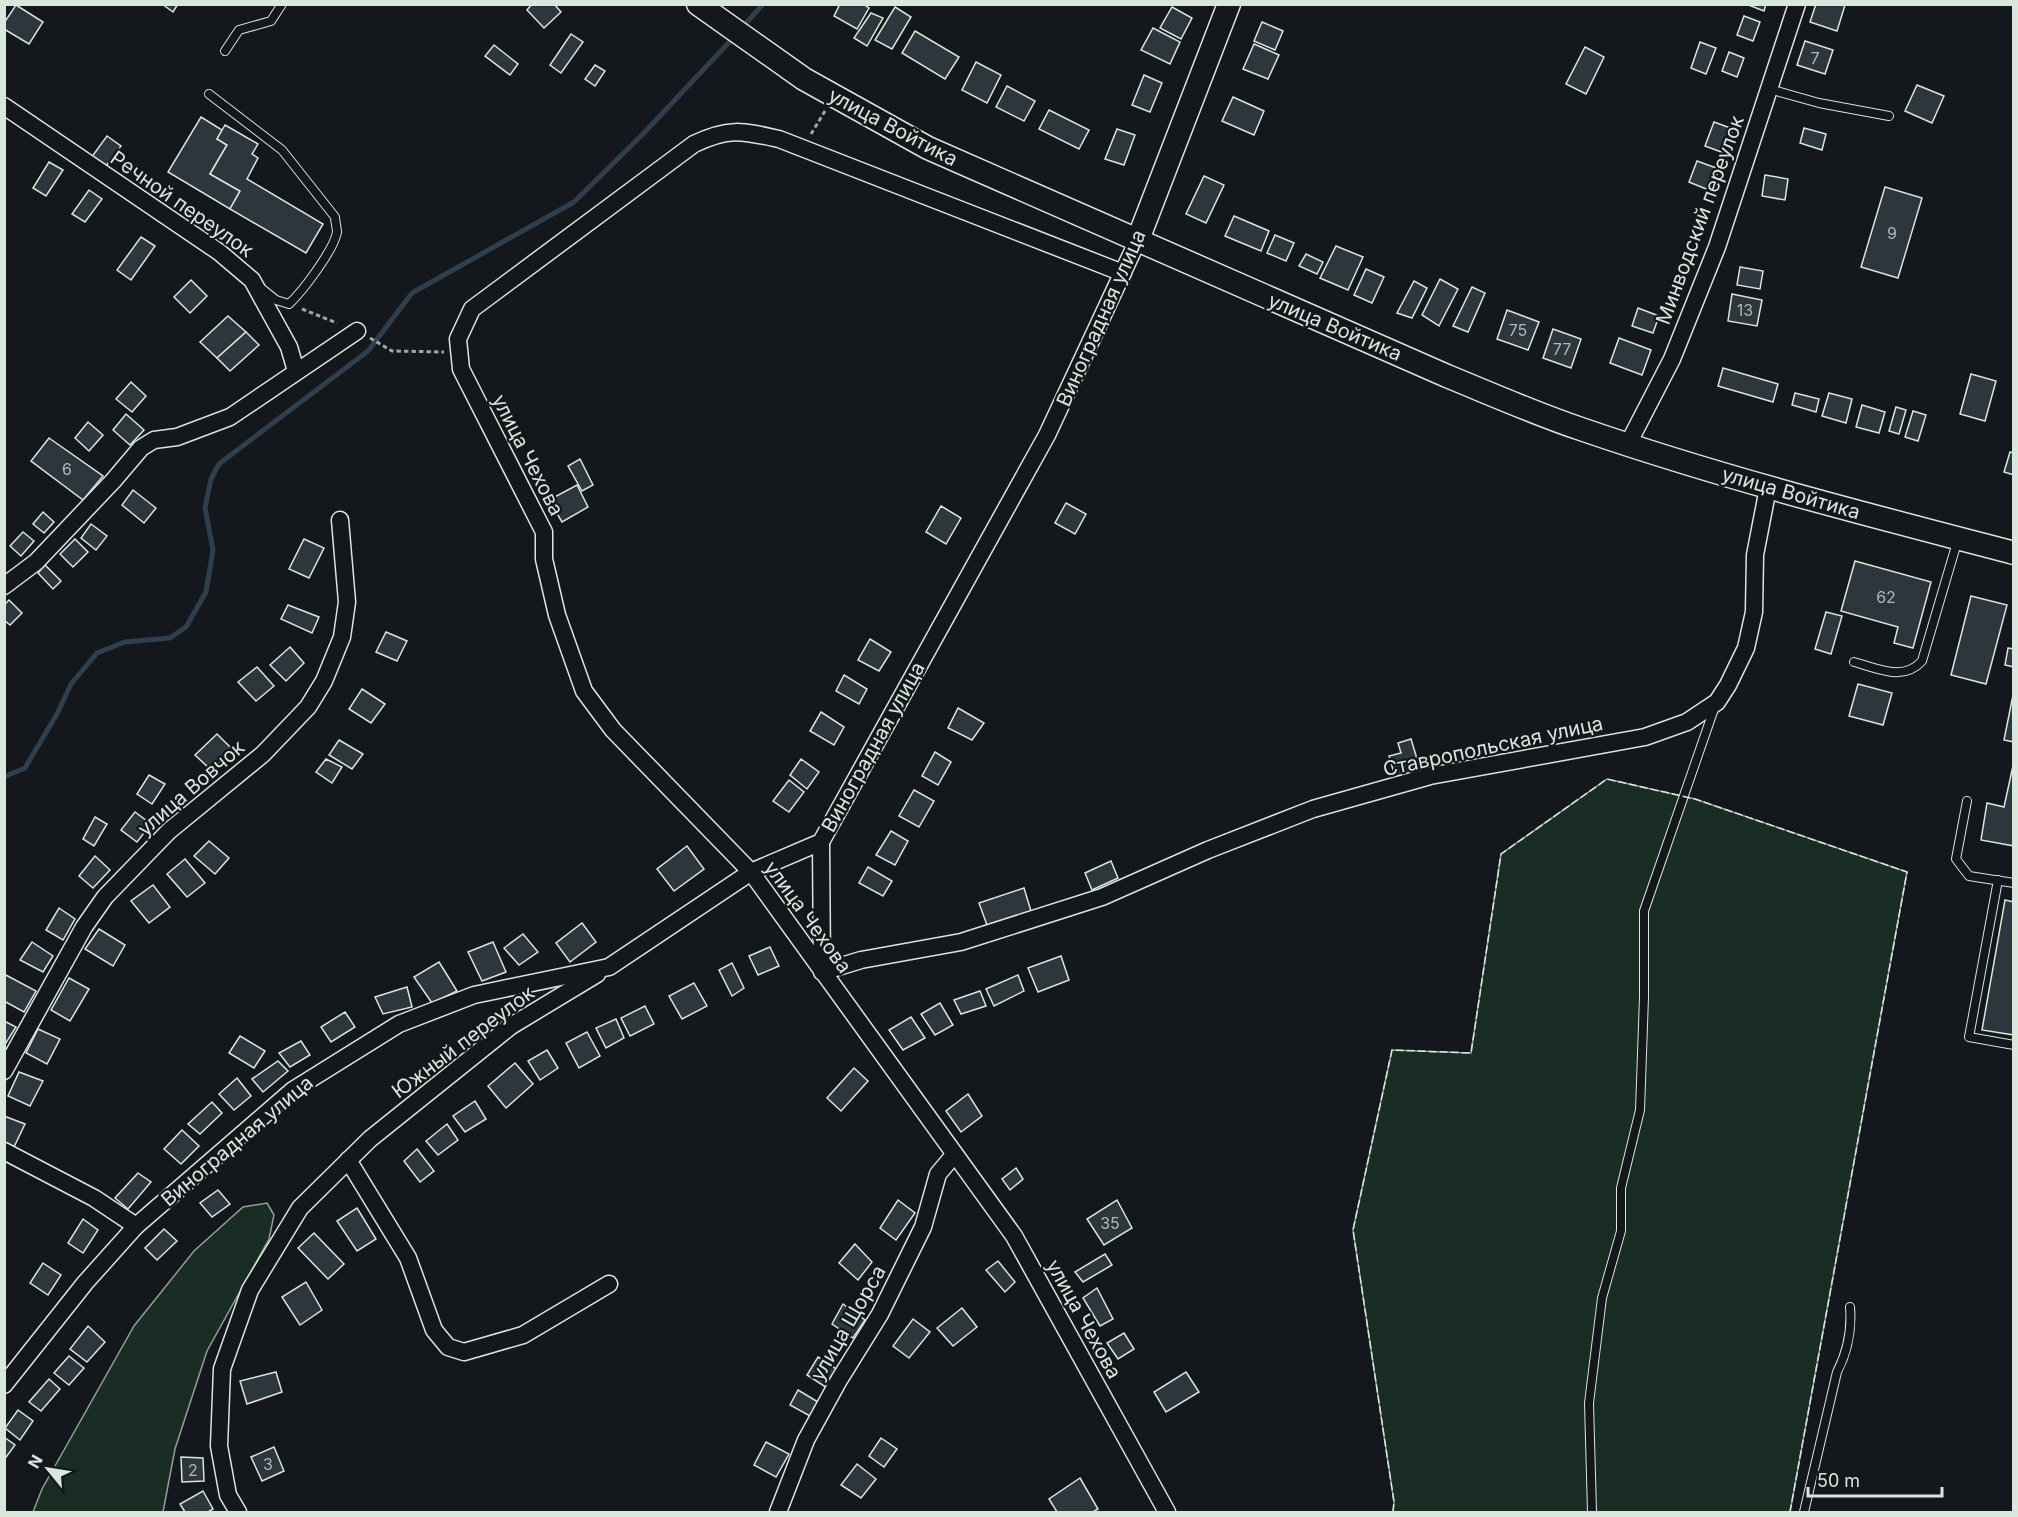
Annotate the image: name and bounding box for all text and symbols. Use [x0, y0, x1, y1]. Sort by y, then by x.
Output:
house number: 7 [1810, 48, 1820, 68]
street label: улица Войтика [824, 83, 962, 171]
street label: Минводский переулок [1651, 112, 1749, 328]
street label: Речной переулок [106, 146, 258, 262]
house number: 9 [1887, 223, 1897, 243]
street label: Виноградная улица [1051, 226, 1151, 410]
street label: улица Войтика [1265, 288, 1405, 366]
house number: 13 [1737, 300, 1753, 320]
house number: 75 [1509, 320, 1527, 340]
house number: 77 [1553, 339, 1571, 359]
street label: улица Чехова [487, 390, 569, 520]
house number: 6 [62, 459, 72, 479]
street label: улица Войтика [1719, 462, 1863, 524]
house number: 62 [1876, 587, 1896, 607]
street label: Виноградная улица [816, 658, 930, 836]
street label: Ставропольская улица [1381, 711, 1605, 781]
street label: улица Вовчок [133, 735, 249, 841]
street label: улица Чехова [759, 856, 857, 978]
street label: Южный переулок [387, 981, 539, 1103]
street label: Виноградная улица [156, 1071, 318, 1211]
house number: 35 [1100, 1213, 1120, 1233]
street label: улица Чехова [1041, 1255, 1127, 1383]
street label: улица Щорса [805, 1261, 891, 1385]
north arrow [18, 1439, 78, 1499]
text: N [23, 1451, 47, 1472]
house number: 3 [263, 1454, 273, 1474]
house number: 2 [188, 1460, 198, 1480]
scale bar [1808, 1460, 1942, 1498]
text: 50 m [1817, 1470, 1860, 1491]

